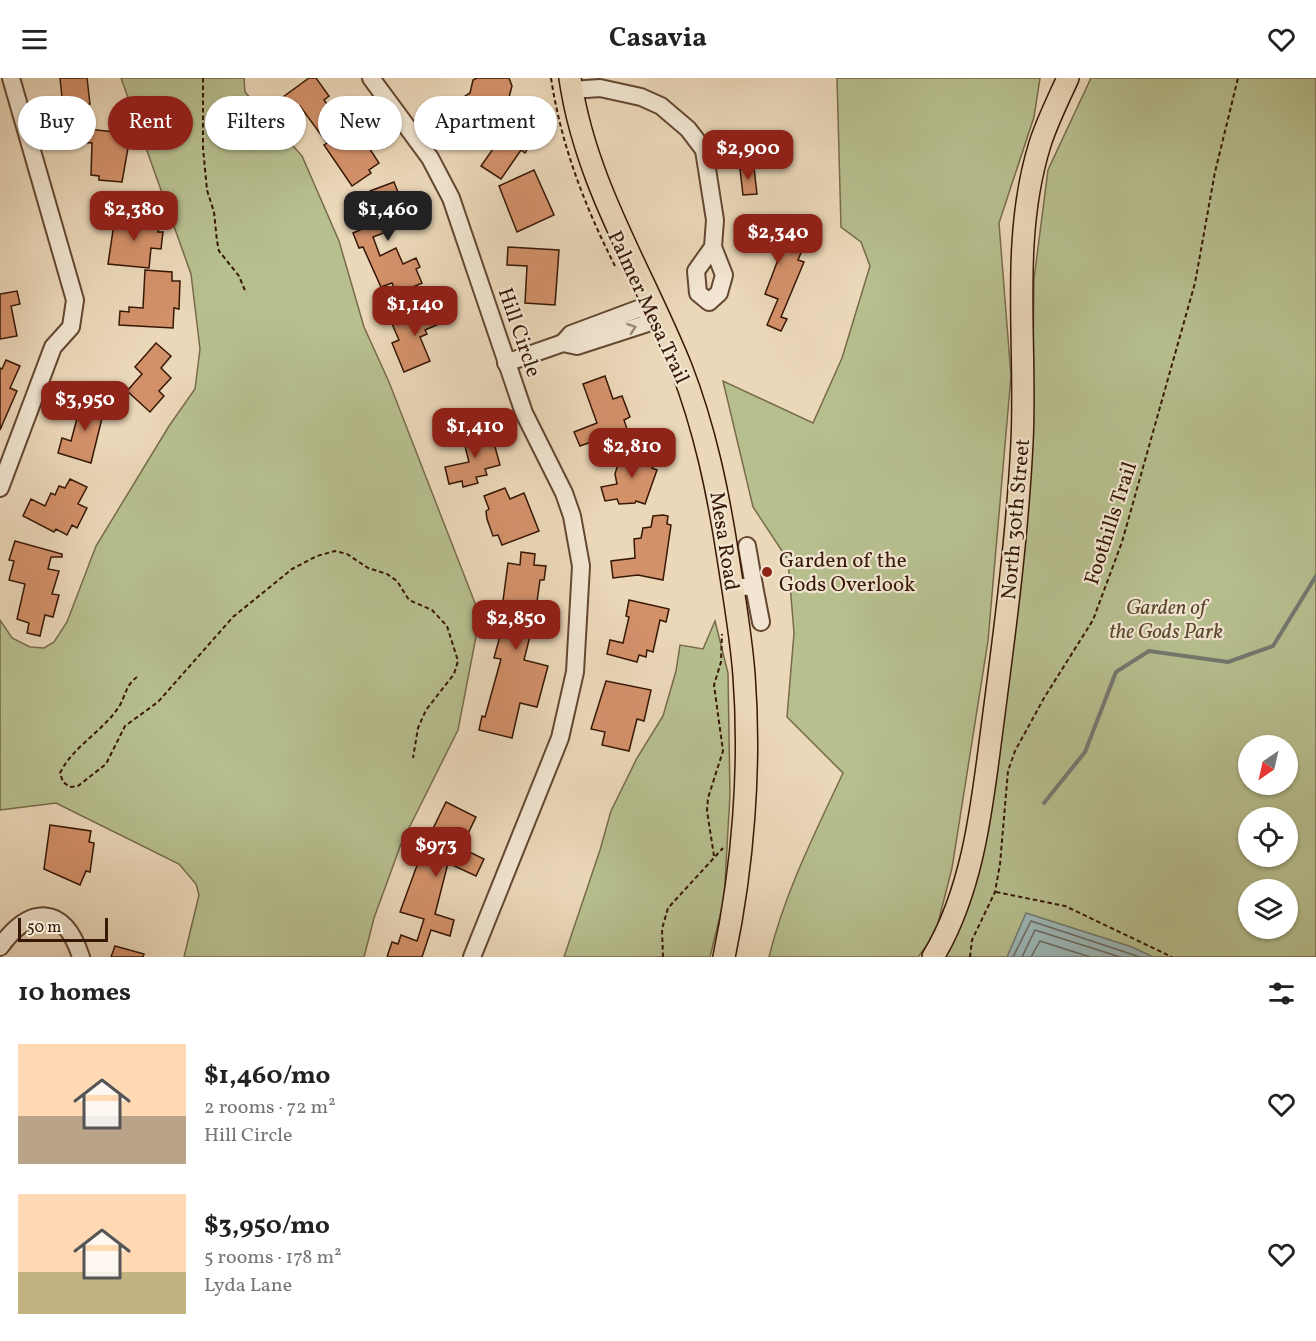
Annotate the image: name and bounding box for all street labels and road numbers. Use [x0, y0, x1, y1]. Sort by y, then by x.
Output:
street label: Palmer Mesa Trail [599, 226, 696, 389]
street label: Hill Circle [490, 284, 547, 381]
street label: North 30th Street [995, 437, 1038, 601]
street label: Foothills Trail [1078, 458, 1145, 589]
street label: Mesa Road [701, 490, 746, 593]

